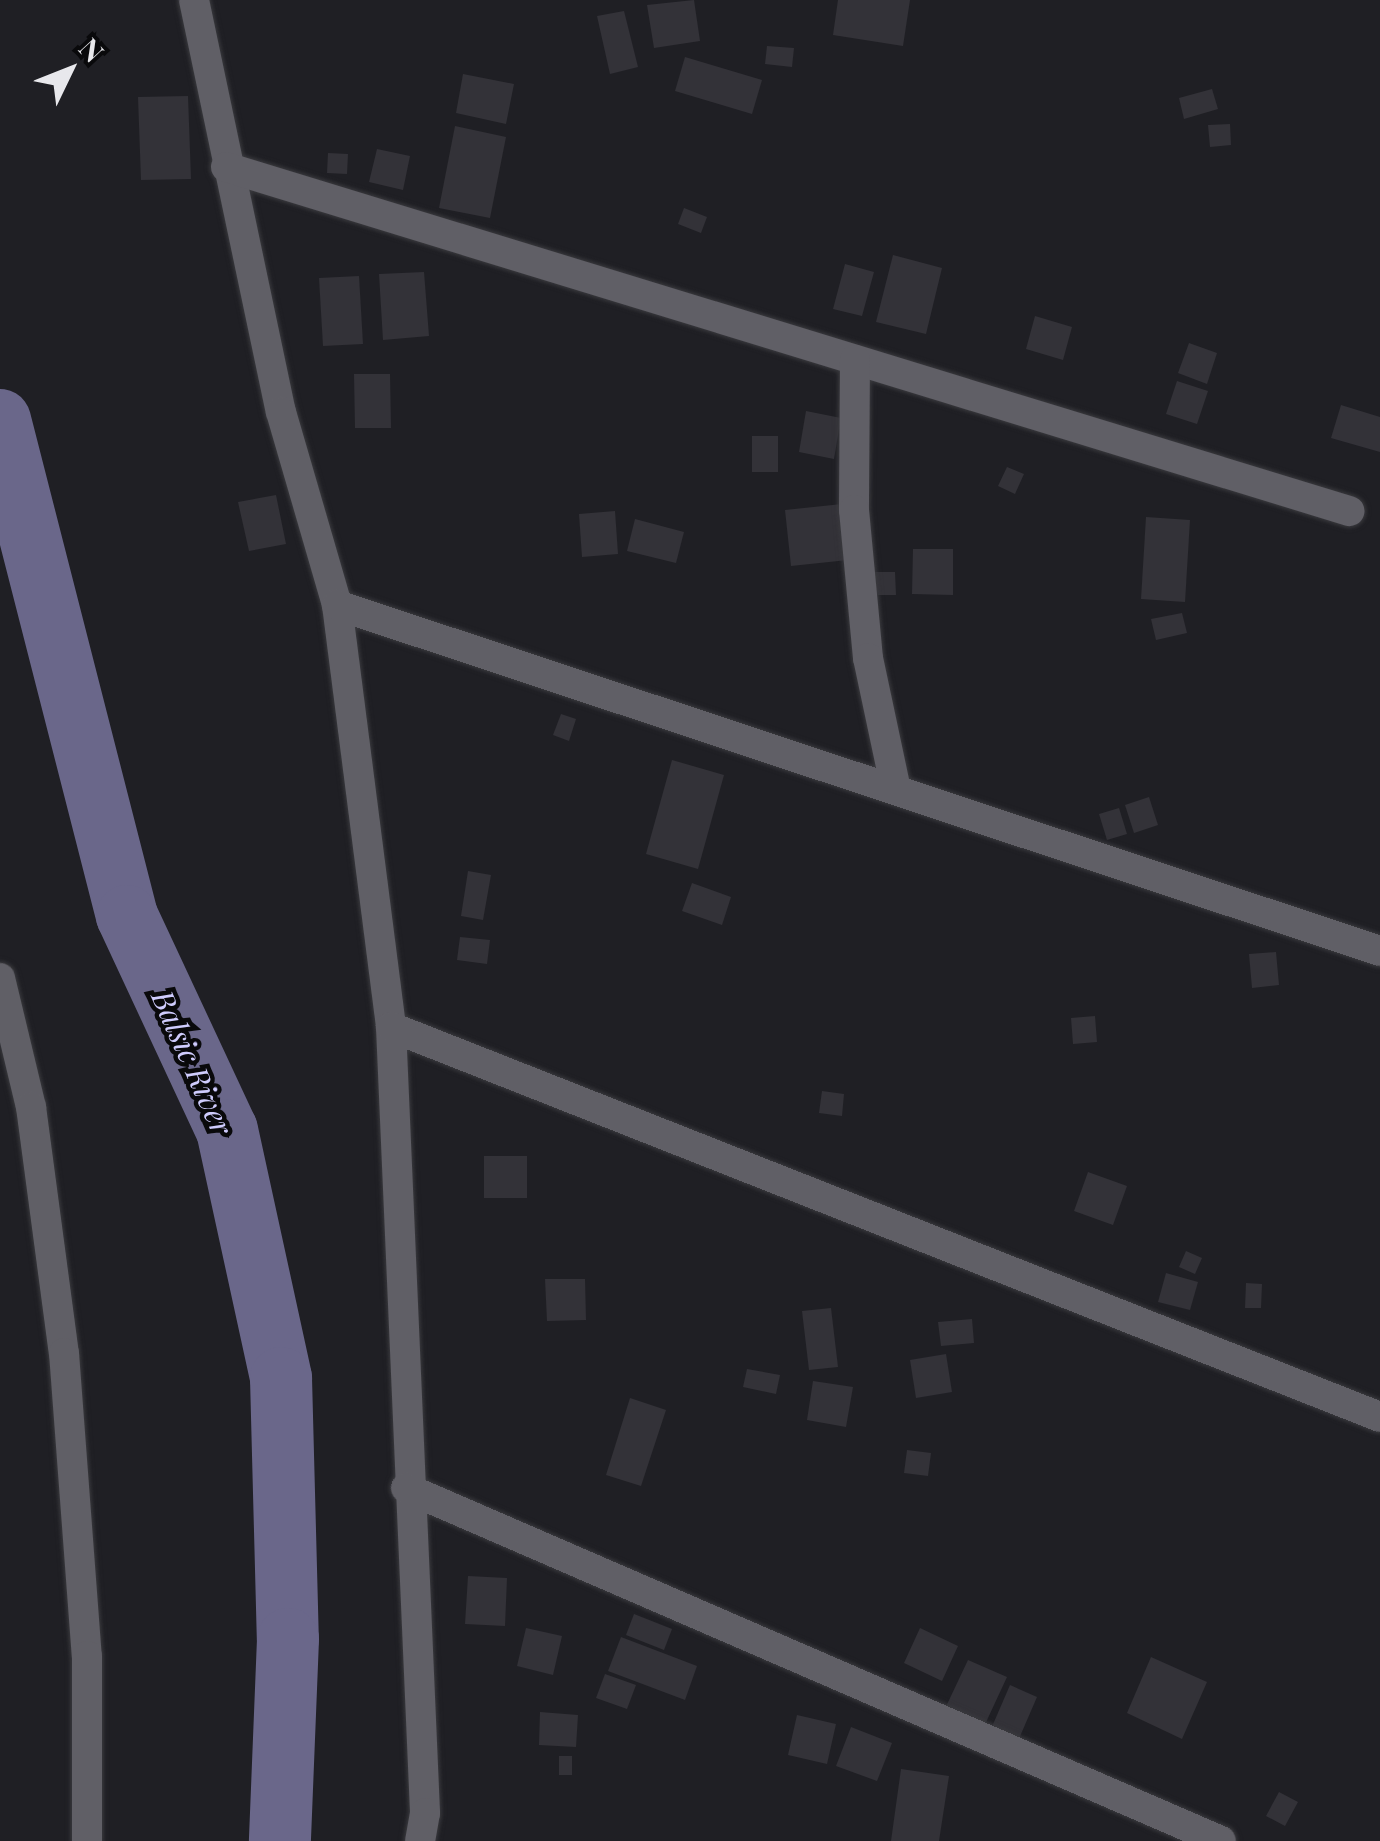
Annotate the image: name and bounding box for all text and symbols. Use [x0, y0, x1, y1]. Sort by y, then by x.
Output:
north arrow [20, 20, 120, 120]
text: N [72, 29, 113, 69]
water label: Balsic River [145, 984, 241, 1140]

